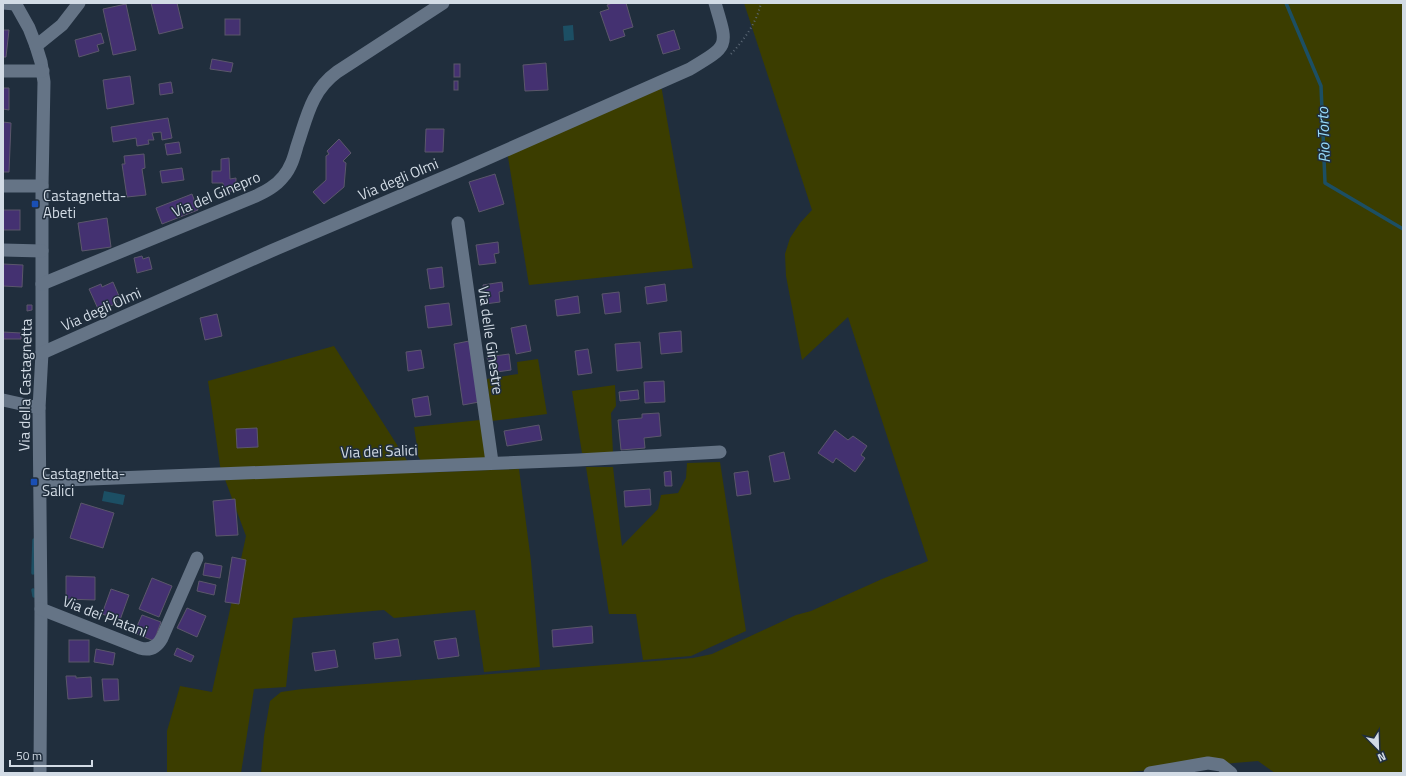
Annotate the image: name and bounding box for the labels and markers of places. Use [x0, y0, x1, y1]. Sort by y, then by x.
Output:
place label: Castagnetta- Abeti [43, 184, 126, 224]
marker: Castagnetta- Abeti [30, 199, 40, 209]
place label: Castagnetta- Salici [42, 462, 125, 502]
marker: Castagnetta- Salici [29, 477, 39, 487]

